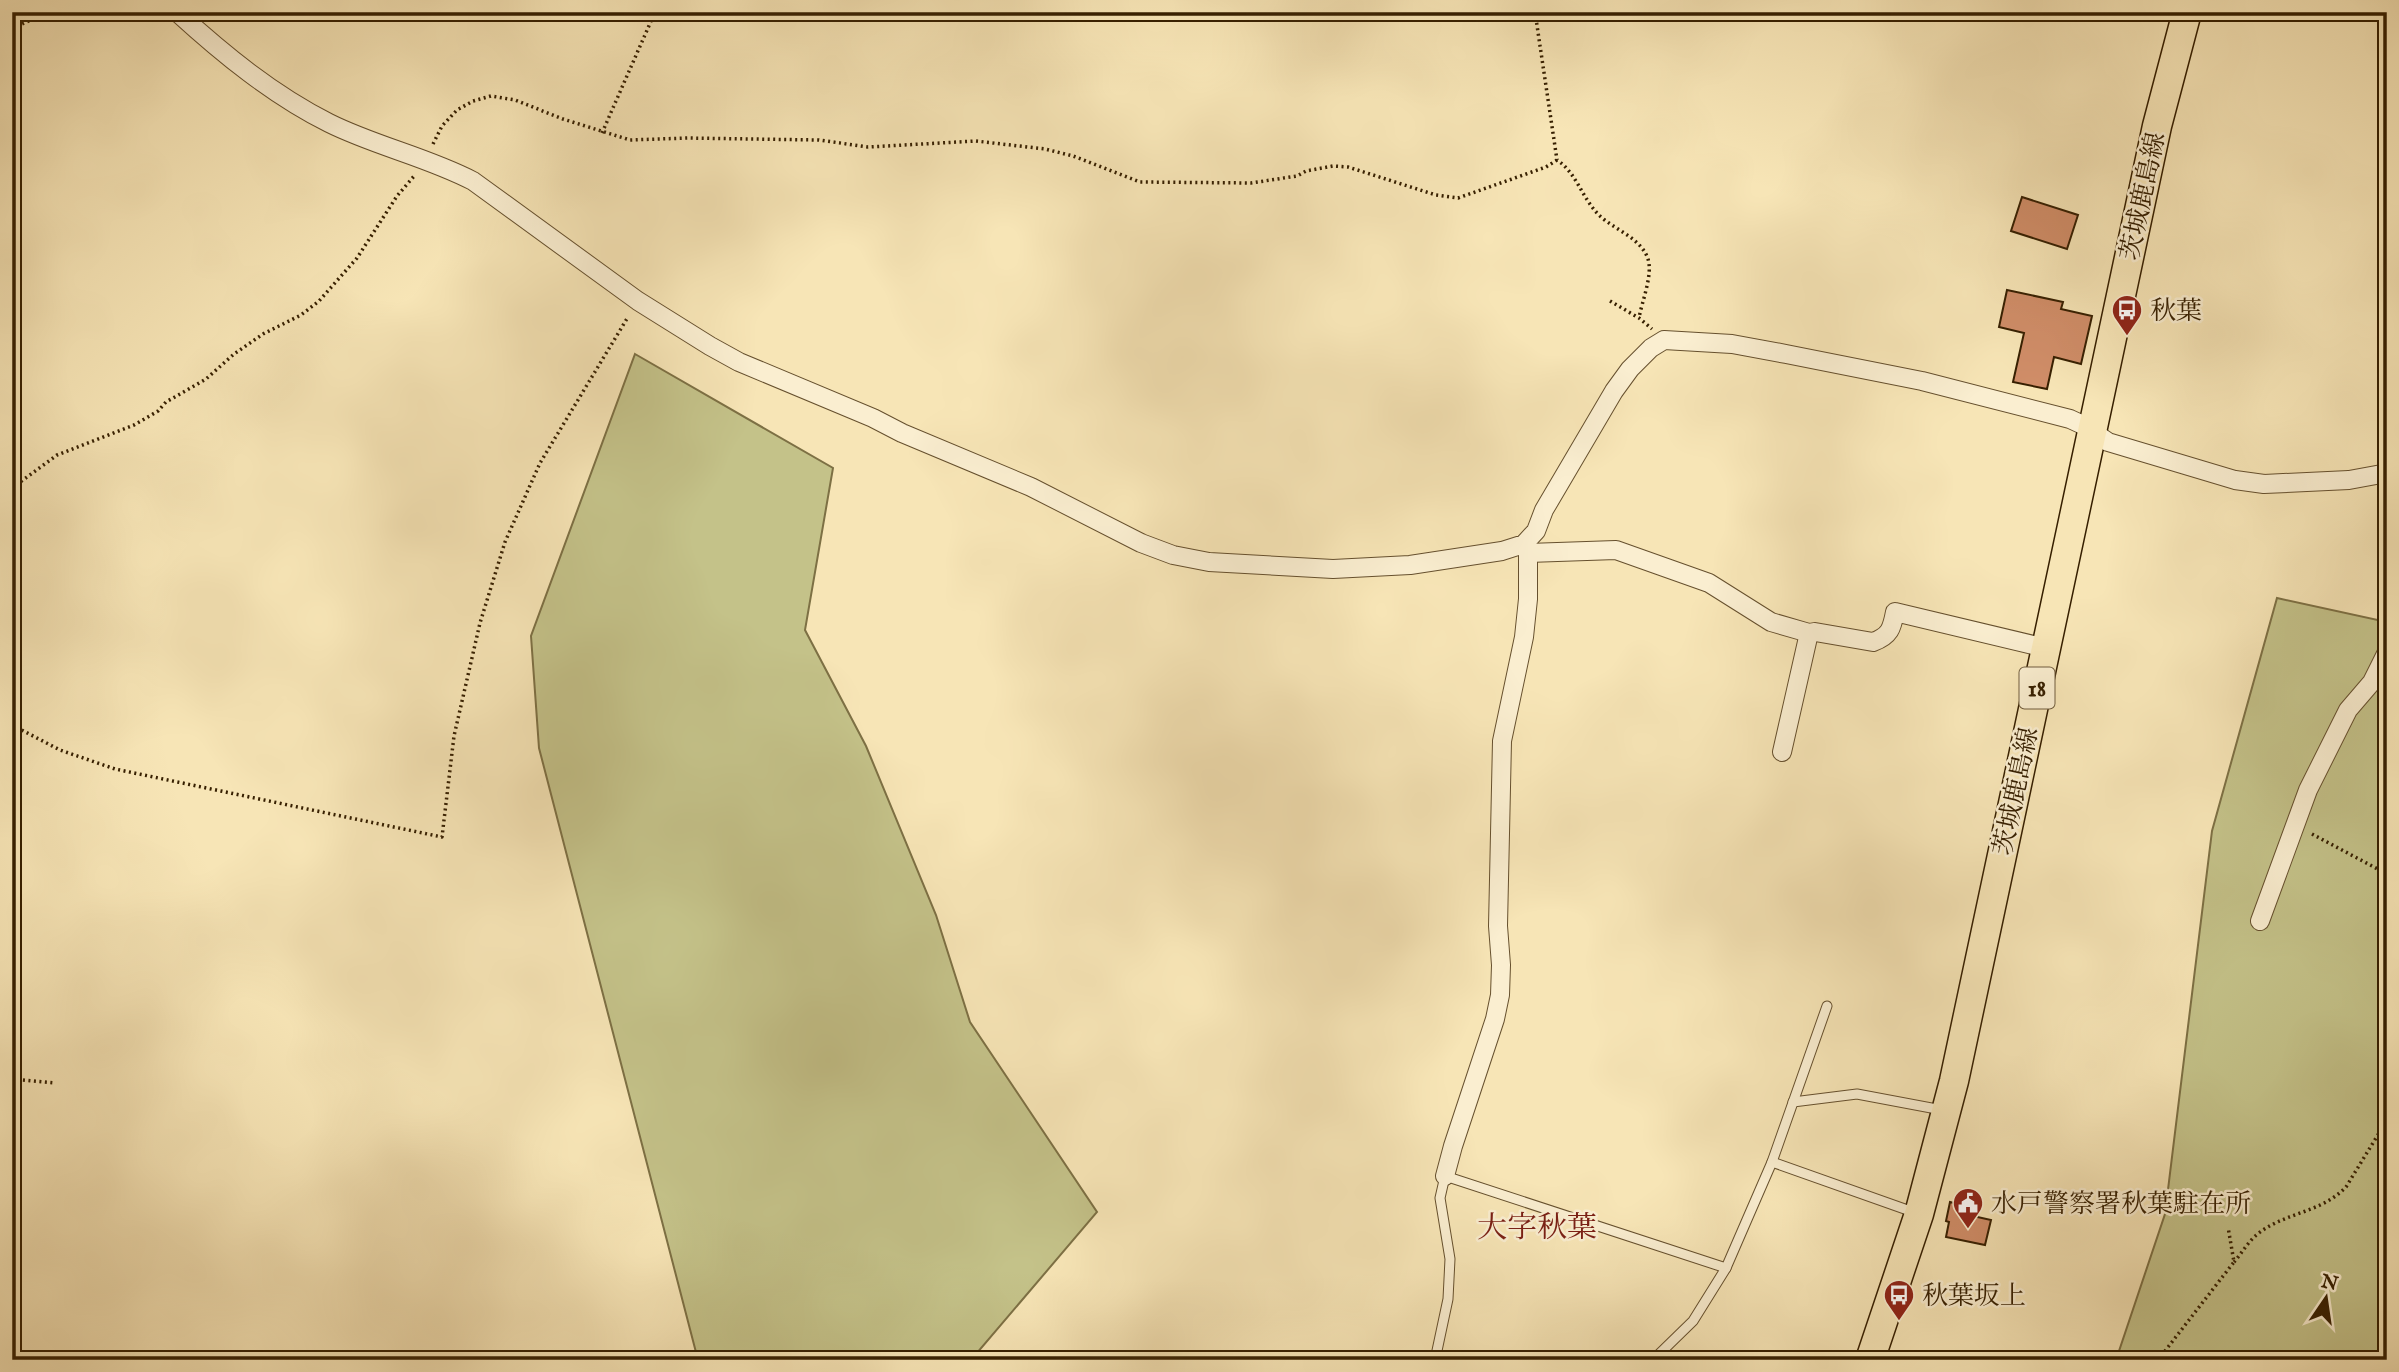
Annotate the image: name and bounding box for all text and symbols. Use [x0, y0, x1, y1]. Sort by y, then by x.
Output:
street label: 茨城鹿島線 [2114, 129, 2173, 263]
bus stop icon: 秋葉 [2110, 293, 2144, 337]
place label: 秋葉 [2150, 295, 2202, 328]
road number: 18 [2020, 668, 2054, 708]
street label: 茨城鹿島線 [1987, 724, 2046, 858]
public building icon: 水戸警察署秋葉駐在所 [1951, 1186, 1985, 1230]
place label: 水戸警察署秋葉駐在所 [1991, 1188, 2251, 1221]
district label: 大字秋葉 [1477, 1210, 1597, 1248]
north arrow [2290, 1264, 2360, 1334]
text: N [2318, 1270, 2341, 1297]
bus stop icon: 秋葉坂上 [1882, 1278, 1916, 1322]
place label: 秋葉坂上 [1922, 1280, 2026, 1313]

